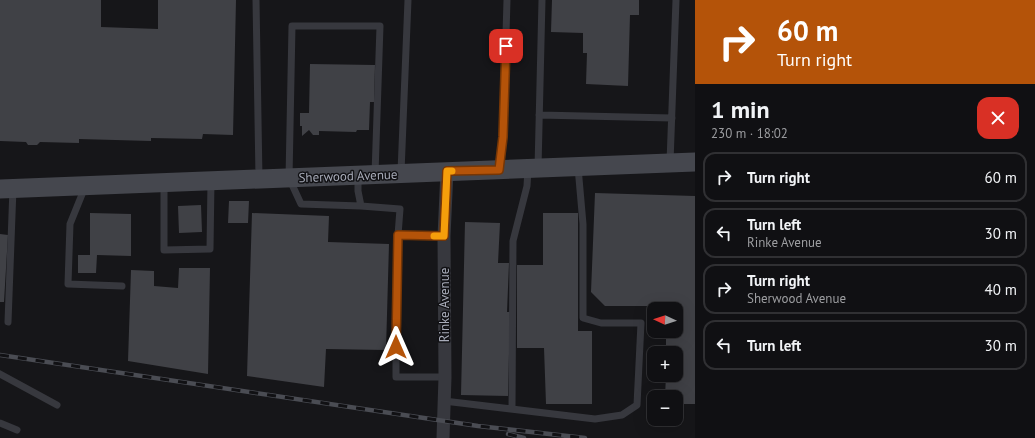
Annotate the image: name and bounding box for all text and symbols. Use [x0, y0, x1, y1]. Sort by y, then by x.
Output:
text: 60 m [777, 12, 838, 49]
icon: right [711, 16, 763, 68]
pin [489, 29, 523, 63]
icon: arrive [495, 35, 517, 57]
text: Turn right [777, 48, 852, 71]
text: 1 min [711, 94, 770, 125]
button: close [977, 97, 1019, 139]
text: 230 m · 18:02 [711, 125, 788, 142]
street label: Sherwood Avenue [298, 166, 398, 186]
icon: right [713, 166, 735, 188]
text: Turn right [747, 168, 810, 187]
text: 60 m [984, 168, 1017, 187]
text: Turn left [747, 215, 801, 234]
icon: left [713, 222, 735, 244]
text: 30 m [984, 224, 1017, 243]
text: Rinke Avenue [747, 234, 822, 251]
street label: Rinke Avenue [436, 268, 453, 342]
text: Turn right [747, 271, 810, 290]
icon: right [713, 278, 735, 300]
text: 40 m [984, 280, 1017, 299]
text: Sherwood Avenue [747, 290, 846, 307]
north arrow [647, 302, 683, 338]
map controls [647, 302, 683, 426]
position arrow [375, 326, 417, 368]
icon: left [713, 334, 735, 356]
text: Turn left [747, 336, 801, 355]
text: 30 m [984, 336, 1017, 355]
button: + [647, 346, 683, 382]
button: − [647, 390, 683, 426]

